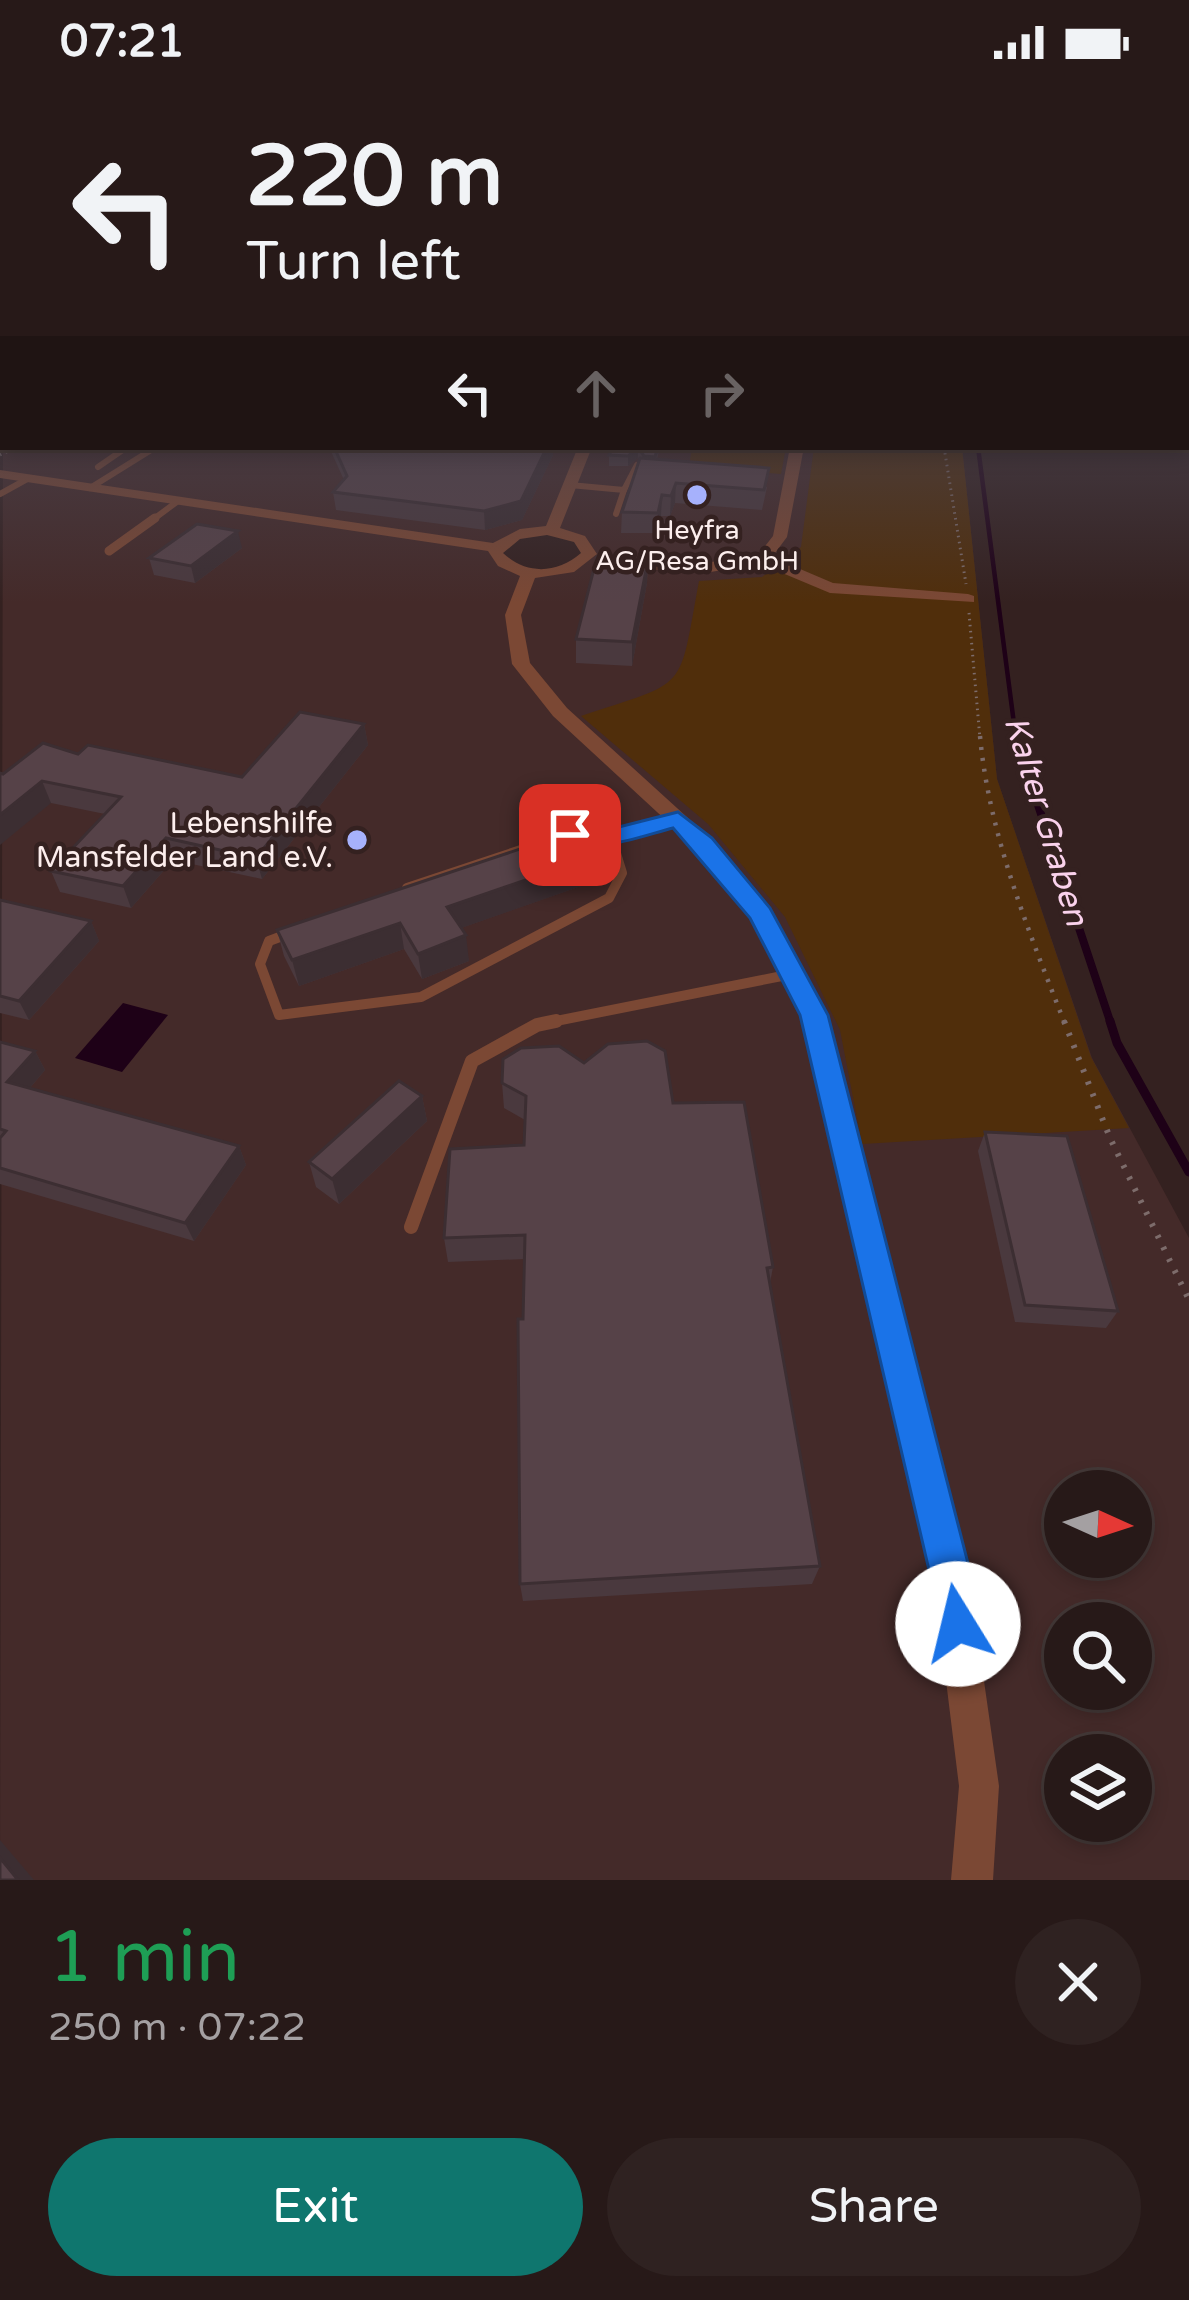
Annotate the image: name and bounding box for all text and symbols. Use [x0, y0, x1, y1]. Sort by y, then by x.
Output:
text: 07:21 [60, 15, 185, 69]
text: 220 m [246, 127, 503, 228]
icon: left [48, 132, 204, 288]
text: Turn left [246, 229, 461, 294]
icon: left [437, 360, 503, 426]
icon: ahead [563, 360, 629, 426]
icon: right [689, 360, 755, 426]
marker: Heyfra AG/Resa GmbH [684, 482, 710, 508]
place label: Heyfra AG/Resa GmbH [595, 514, 799, 578]
water label: Kalter Graben [996, 712, 1097, 931]
pin [519, 784, 621, 886]
icon: arrive [537, 802, 603, 868]
place label: Lebenshilfe Mansfelder Land e.V. [36, 805, 333, 876]
marker: Lebenshilfe Mansfelder Land e.V. [344, 827, 370, 853]
north arrow [1044, 1470, 1152, 1578]
map controls [1044, 1470, 1152, 1842]
position arrow [895, 1561, 1021, 1687]
button: search [1044, 1602, 1152, 1710]
button: layers [1044, 1734, 1152, 1842]
text: 1 min [48, 1915, 240, 2002]
button: close [1015, 1919, 1141, 2045]
text: 250 m · 07:22 [48, 2004, 306, 2051]
button: Exit [48, 2138, 583, 2276]
button: Share [607, 2138, 1141, 2276]

